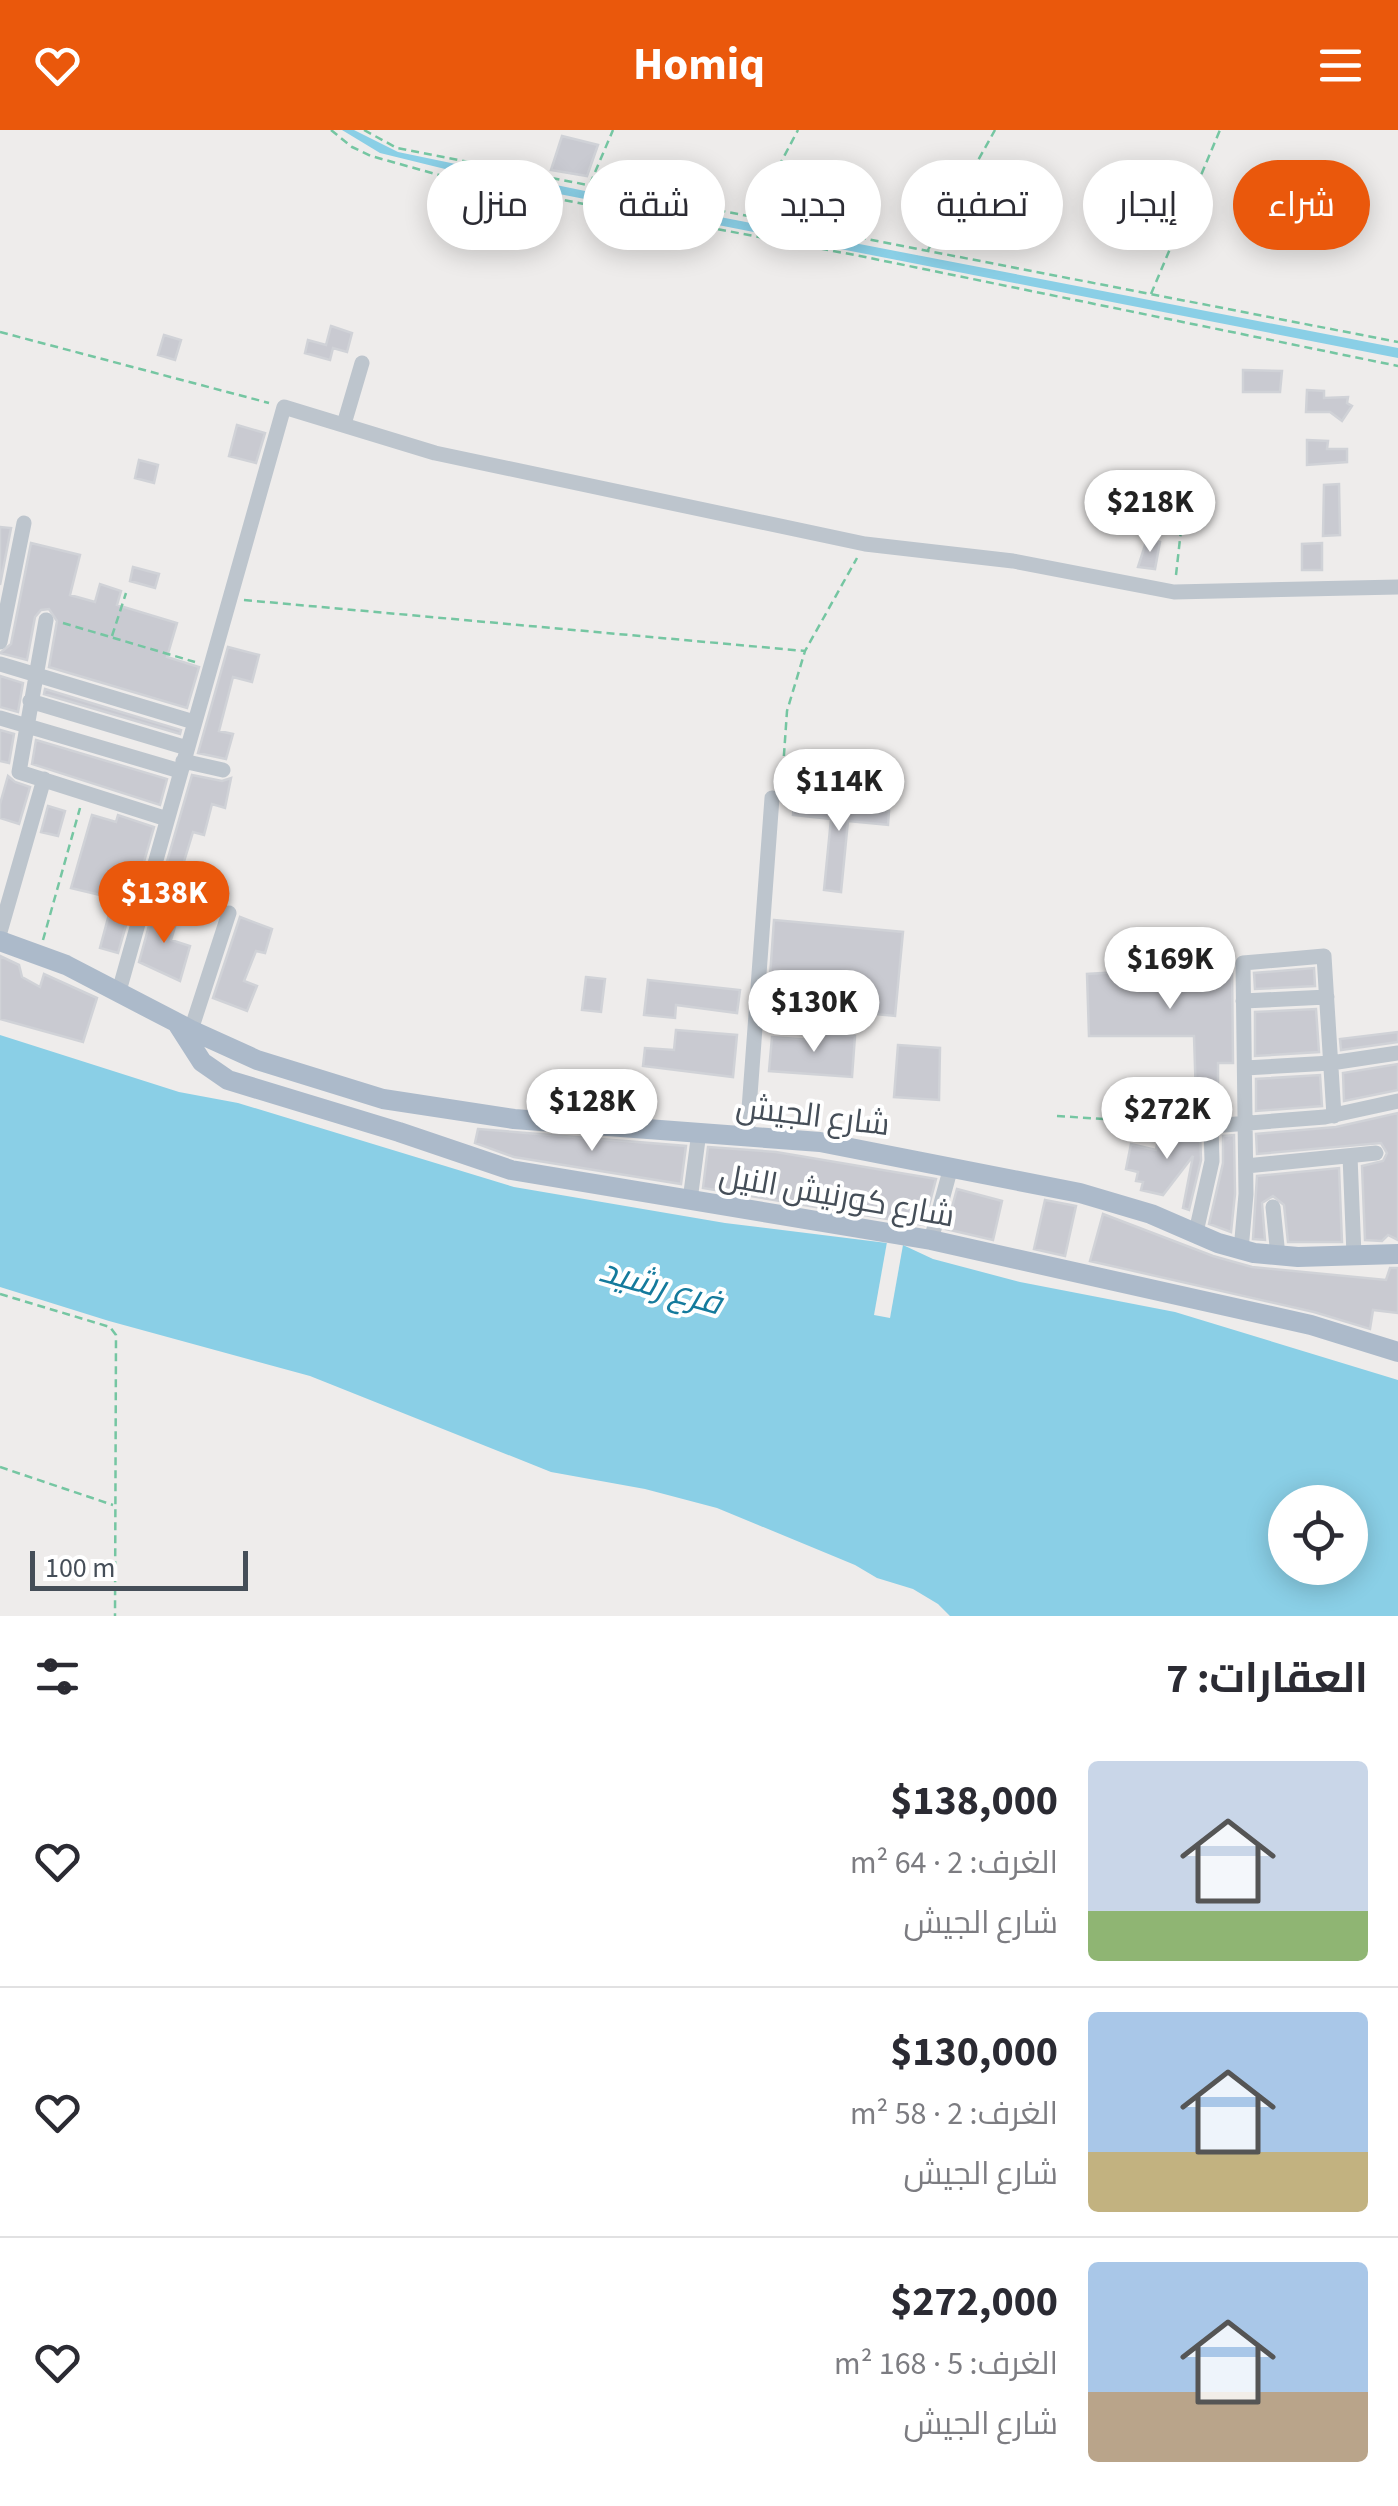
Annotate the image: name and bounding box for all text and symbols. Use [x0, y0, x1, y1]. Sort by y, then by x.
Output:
text: Homiq [633, 33, 765, 97]
icon: heart [30, 38, 85, 93]
icon: menu [1313, 38, 1368, 93]
chip: منزل [427, 160, 563, 250]
chip: شقة [583, 160, 725, 250]
chip: جديد [745, 160, 881, 250]
chip: تصفية [901, 160, 1063, 250]
chip: إيجار [1083, 160, 1213, 250]
chip: شراء [1233, 160, 1370, 250]
pin: $218K [1080, 470, 1220, 555]
text: $218K [1106, 479, 1194, 525]
pin: $114K [769, 749, 909, 834]
text: $114K [795, 758, 883, 804]
pin: $138K [94, 861, 234, 946]
text: $138K [120, 870, 208, 916]
pin: $169K [1100, 927, 1240, 1012]
text: $169K [1126, 936, 1214, 982]
pin: $130K [744, 970, 884, 1055]
text: $130K [770, 979, 858, 1025]
pin: $128K [522, 1069, 662, 1154]
pin: $272K [1097, 1077, 1237, 1162]
text: $128K [548, 1078, 636, 1124]
street label: شارع الجيش [733, 1084, 892, 1148]
text: $272K [1123, 1086, 1211, 1132]
street label: شارع كورنيش النيل [716, 1153, 958, 1239]
water label: فرع رشيد [594, 1246, 729, 1329]
map controls [1268, 1485, 1368, 1585]
button: locate [1268, 1485, 1368, 1585]
scale bar [30, 1546, 248, 1590]
text: 100 m [45, 1548, 116, 1588]
icon: filters [30, 1649, 85, 1704]
text: العقارات: 7 [1166, 1649, 1368, 1709]
text: $138,000 [890, 1771, 1058, 1831]
icon: home [1168, 1801, 1288, 1921]
icon: heart [30, 1834, 85, 1889]
text: الغرف: 2 · 64 m² [850, 1840, 1058, 1886]
text: شارع الجيش [904, 1900, 1058, 1946]
text: $130,000 [890, 2022, 1058, 2082]
icon: home [1168, 2052, 1288, 2172]
icon: heart [30, 2085, 85, 2140]
text: الغرف: 2 · 58 m² [850, 2091, 1058, 2137]
text: شارع الجيش [904, 2151, 1058, 2197]
text: $272,000 [890, 2272, 1058, 2332]
icon: home [1168, 2302, 1288, 2422]
icon: heart [30, 2335, 85, 2390]
text: الغرف: 5 · 168 m² [834, 2341, 1058, 2387]
text: شارع الجيش [904, 2401, 1058, 2447]

